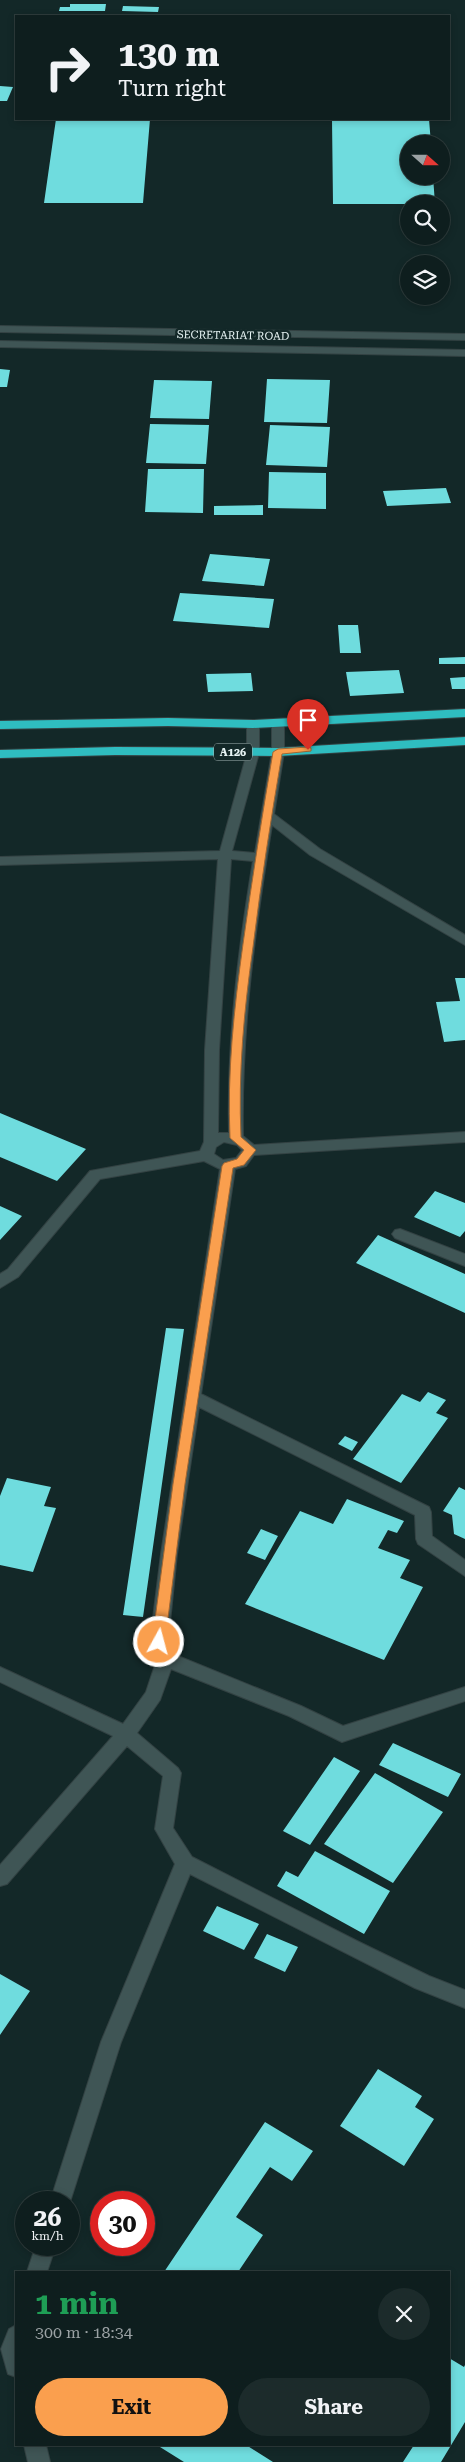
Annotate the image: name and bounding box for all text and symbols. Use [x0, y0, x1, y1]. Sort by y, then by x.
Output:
text: 130 m [118, 34, 219, 75]
icon: right [35, 35, 100, 100]
text: Turn right [118, 76, 226, 101]
north arrow [400, 135, 450, 185]
map controls [400, 135, 450, 305]
button: search [400, 195, 450, 245]
button: layers [400, 255, 450, 305]
street label: SECRETARIAT ROAD [177, 328, 289, 343]
pin [287, 699, 329, 750]
icon: arrive [294, 706, 322, 734]
road number: A126 [214, 744, 252, 760]
position arrow [132, 1615, 184, 1667]
speed limit sign: 30 [90, 2191, 155, 2256]
text: 26 [33, 2203, 62, 2232]
text: km/h [31, 2229, 64, 2243]
text: 1 min [35, 2286, 118, 2321]
button: close [378, 2288, 430, 2340]
text: 300 m · 18:34 [35, 2323, 133, 2342]
button: Exit [35, 2378, 228, 2436]
button: Share [238, 2378, 430, 2436]

